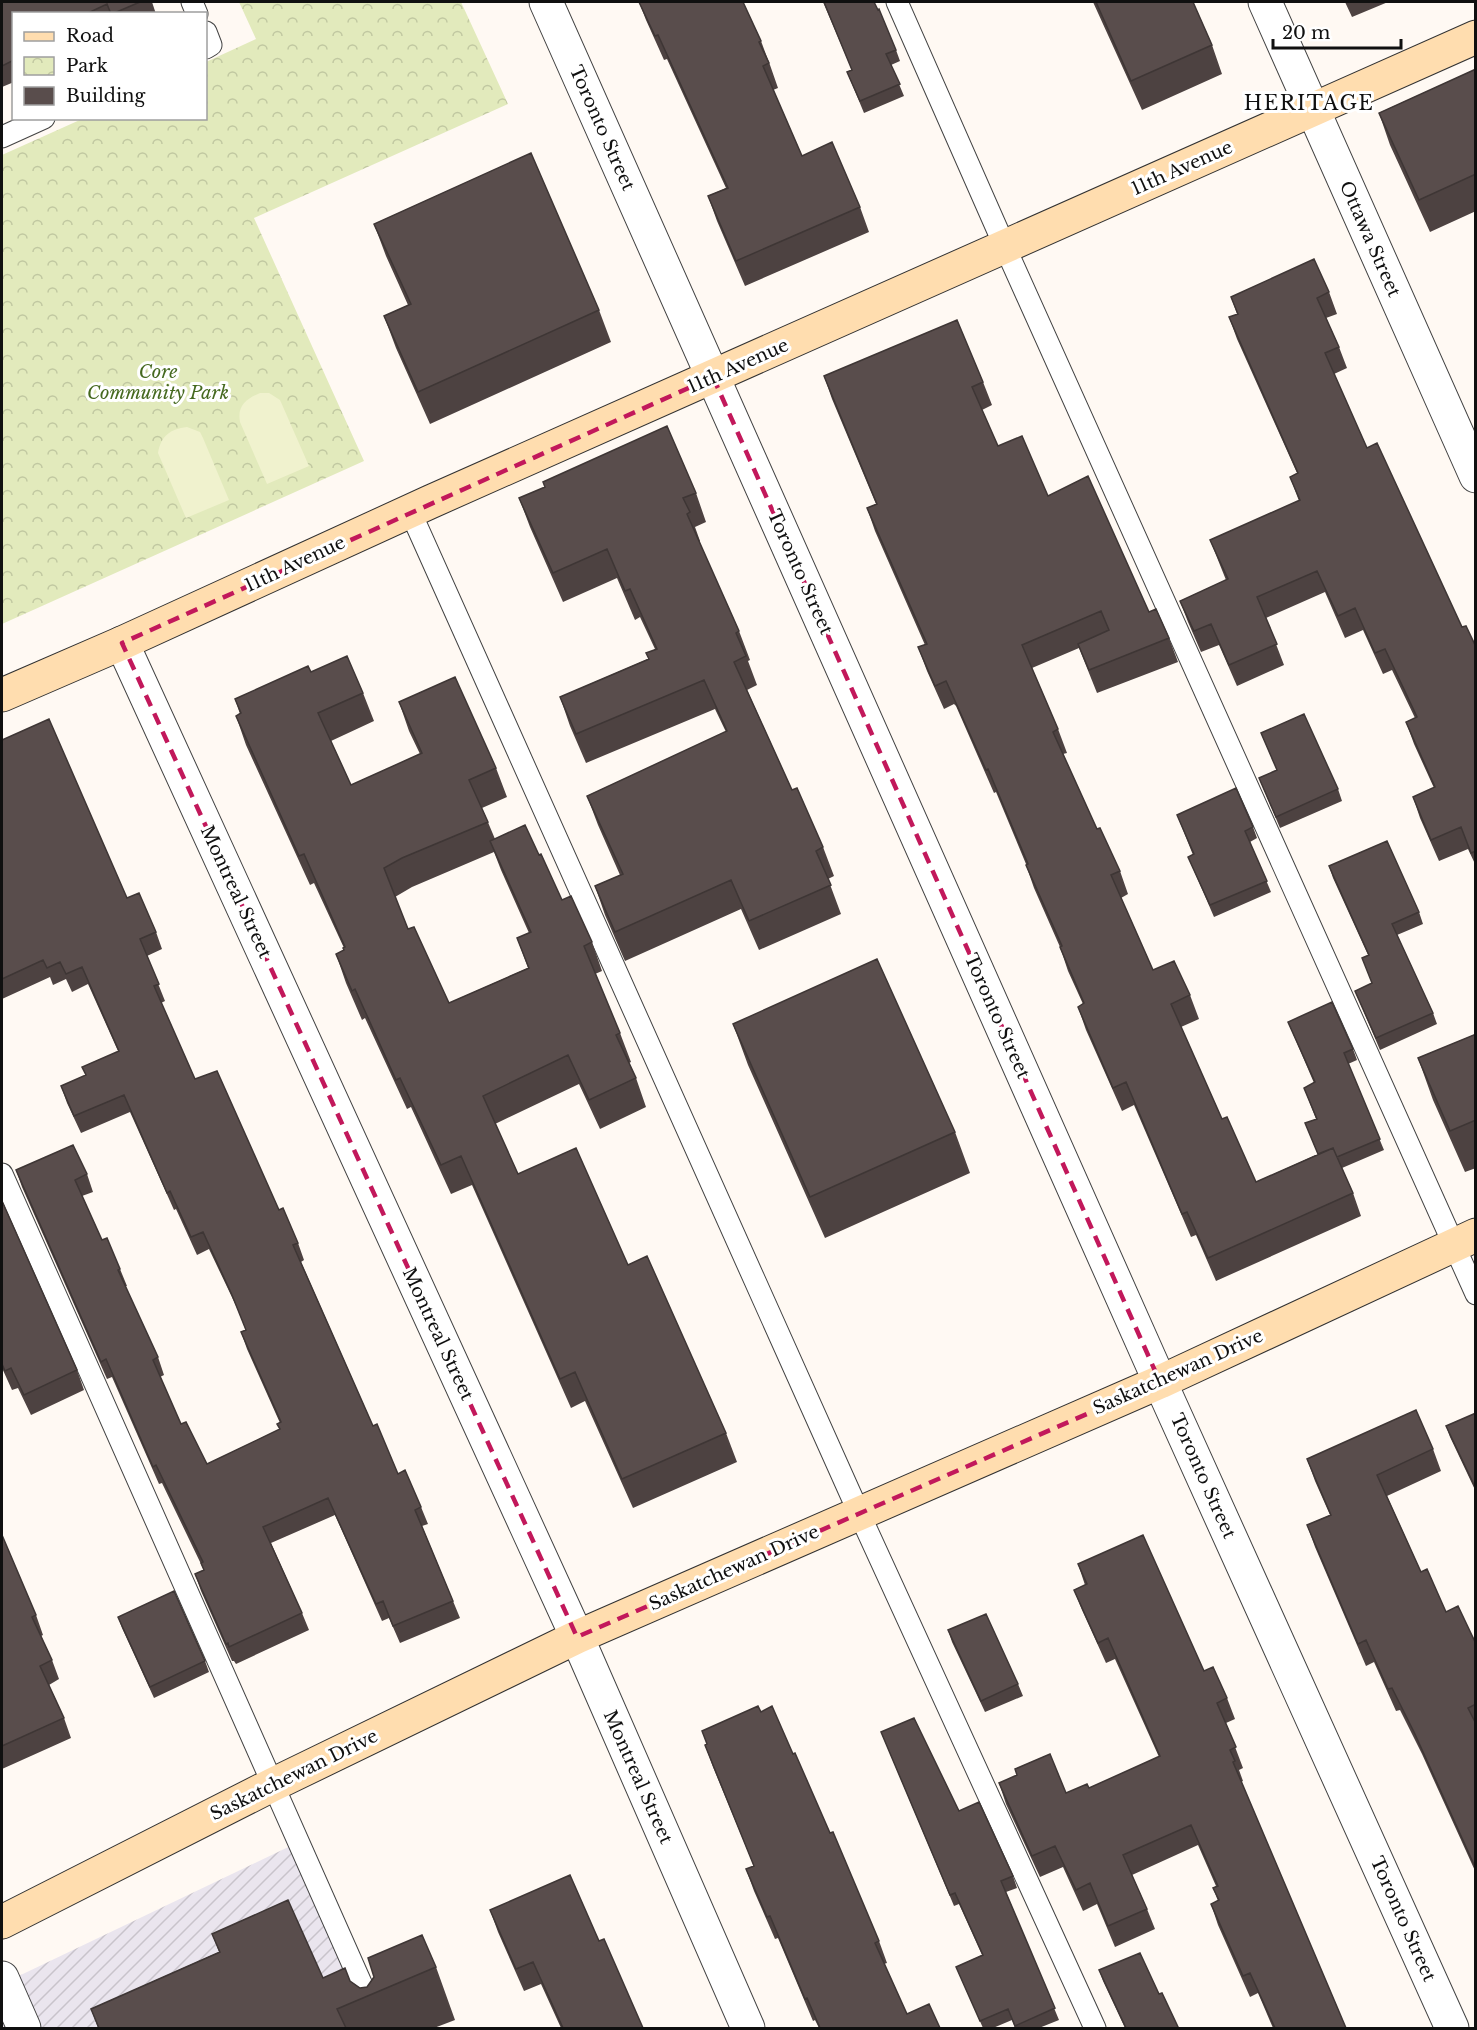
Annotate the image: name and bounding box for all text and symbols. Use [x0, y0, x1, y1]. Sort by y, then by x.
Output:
legend [12, 12, 207, 120]
scale bar [1273, 12, 1400, 50]
text: 20 m [1282, 22, 1330, 44]
text: Road [66, 25, 114, 47]
text: Park [66, 55, 108, 77]
street label: Toronto Street [565, 62, 640, 194]
text: Building [66, 85, 145, 107]
district label: HERITAGE [1244, 91, 1374, 115]
street label: 11th Avenue [1128, 136, 1236, 200]
street label: Ottawa Street [1335, 178, 1405, 301]
street label: 11th Avenue [684, 334, 792, 398]
park label: Core Community Park [87, 361, 229, 404]
street label: Toronto Street [763, 506, 838, 638]
street label: 11th Avenue [241, 531, 349, 597]
street label: Montreal Street [196, 822, 276, 962]
street label: Toronto Street [960, 950, 1035, 1082]
street label: Montreal Street [398, 1264, 478, 1404]
street label: Saskatchewan Drive [1090, 1325, 1266, 1419]
street label: Toronto Street [1166, 1410, 1241, 1542]
street label: Saskatchewan Drive [646, 1521, 822, 1615]
street label: Montreal Street [599, 1707, 677, 1847]
street label: Saskatchewan Drive [207, 1725, 381, 1825]
street label: Toronto Street [1366, 1853, 1441, 1985]

